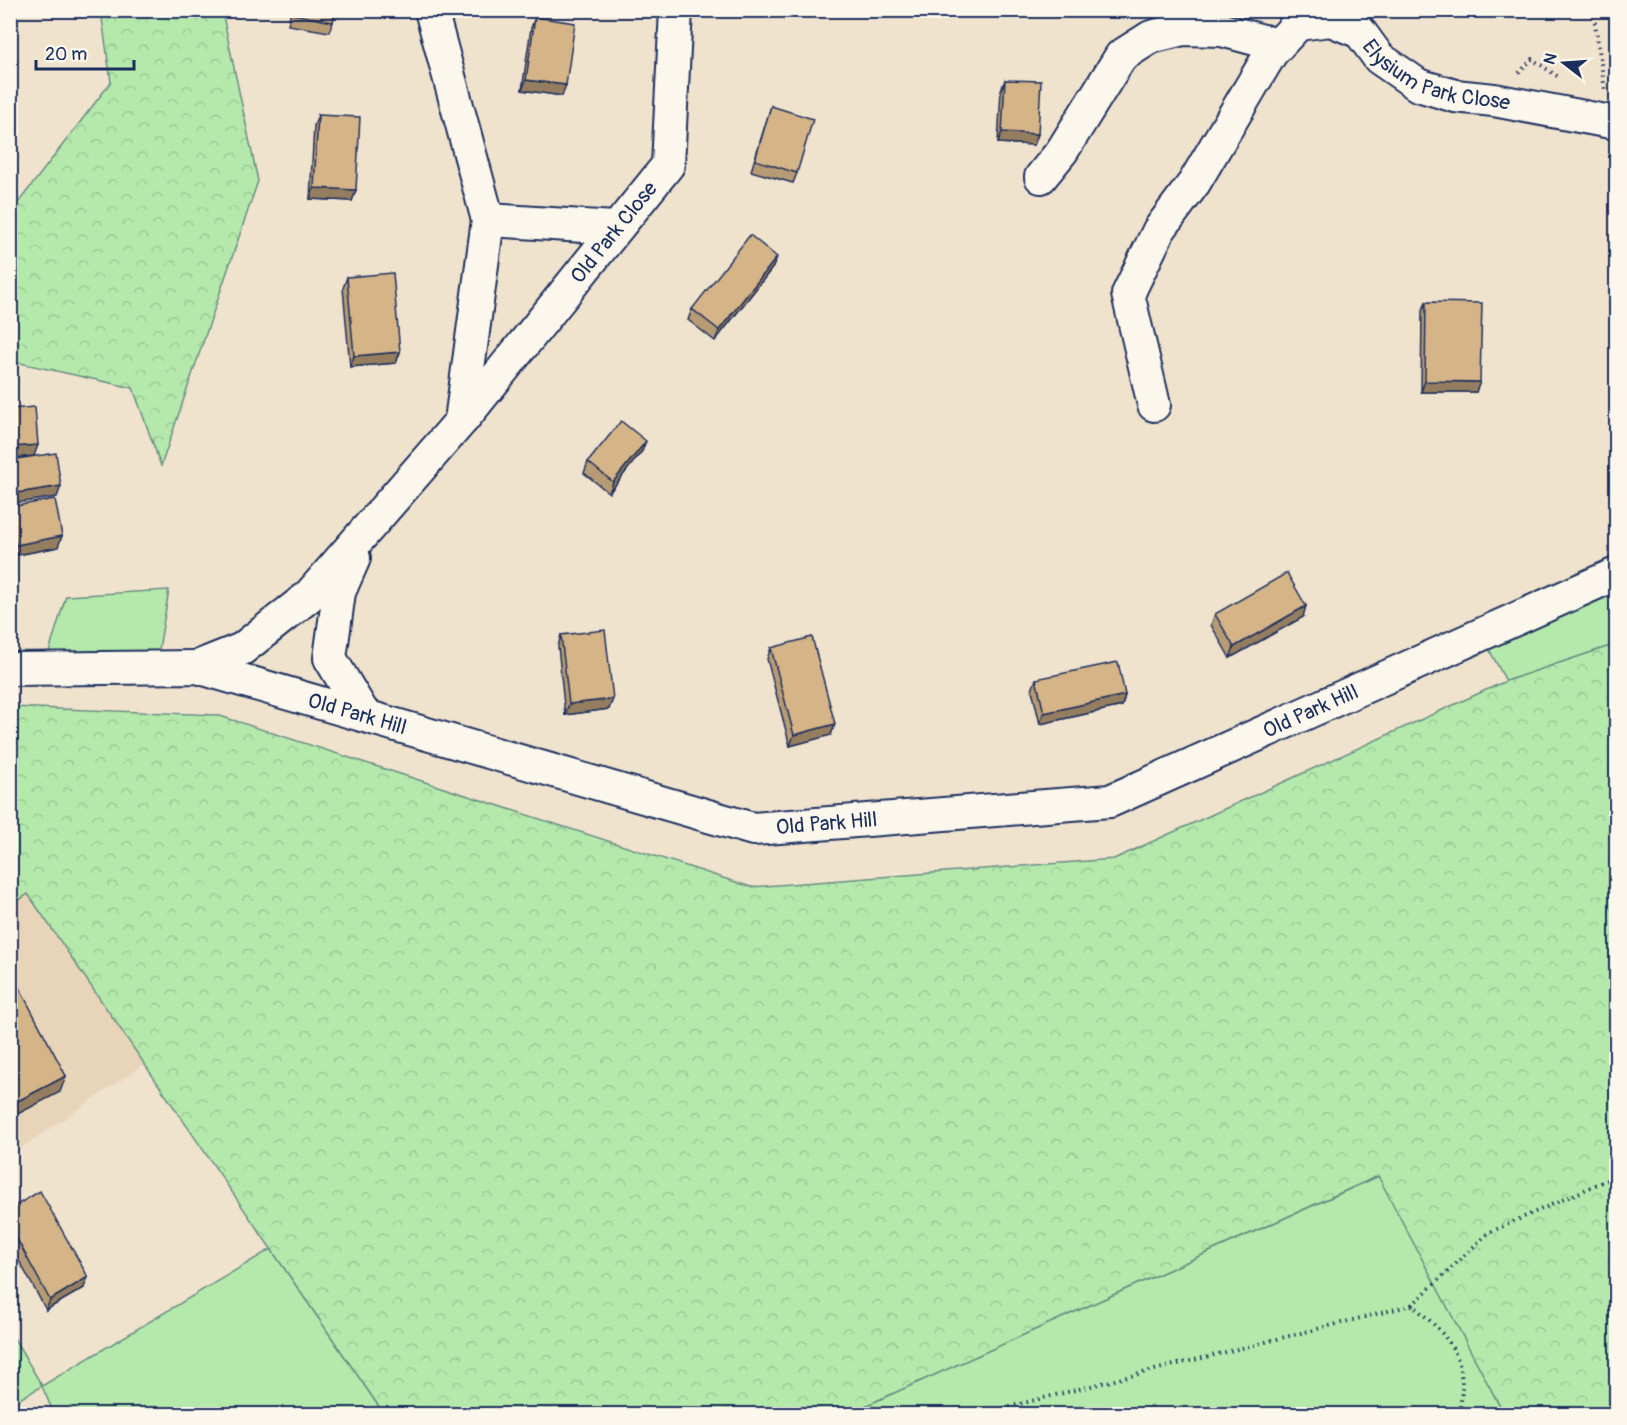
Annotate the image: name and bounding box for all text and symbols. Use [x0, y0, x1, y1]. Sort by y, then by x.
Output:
scale bar [36, 33, 134, 71]
north arrow [1534, 33, 1594, 93]
street label: Elysium Park Close [1356, 34, 1513, 117]
text: 20 m [45, 43, 87, 66]
text: N [1539, 51, 1562, 67]
street label: Old Park Close [565, 175, 664, 289]
street label: Old Park Hill [1259, 678, 1363, 745]
street label: Old Park Hill [305, 687, 410, 741]
street label: Old Park Hill [775, 806, 878, 841]

